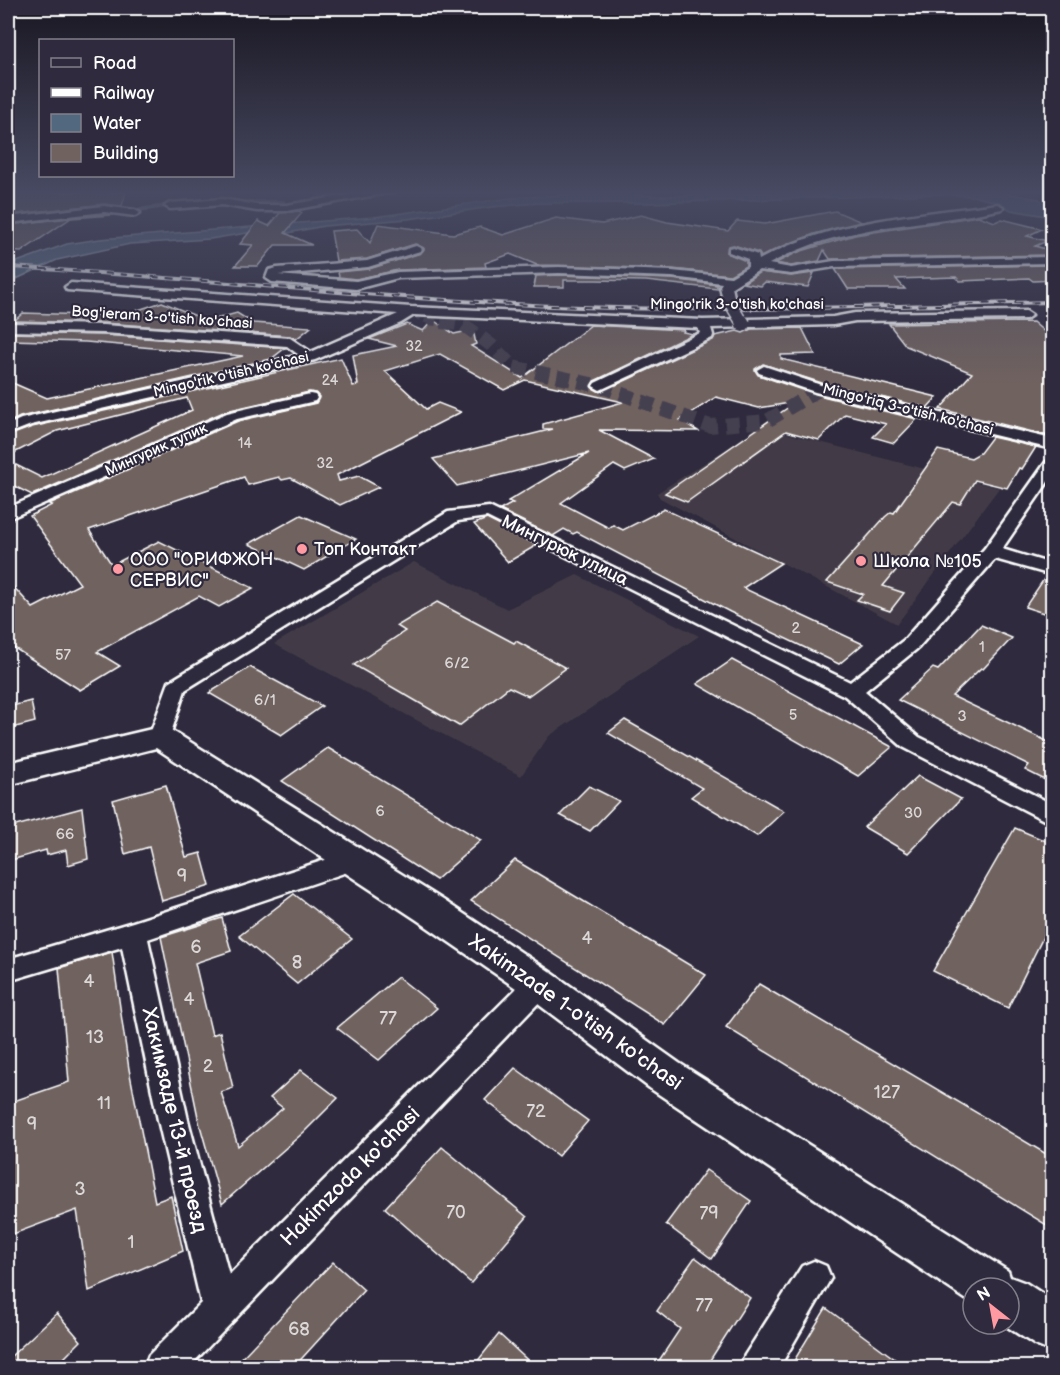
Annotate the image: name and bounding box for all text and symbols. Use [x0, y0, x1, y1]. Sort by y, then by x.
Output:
legend [39, 39, 234, 177]
text: Road [93, 53, 137, 74]
text: Railway [93, 83, 155, 104]
text: Water [93, 113, 141, 134]
text: Building [93, 143, 159, 164]
street label: Mingo'rik 3-o'tish ko'chasi [650, 295, 824, 314]
street label: Bog'ieram 3-o'tish ko'chasi [71, 302, 253, 333]
house number: 32 [406, 338, 423, 355]
street label: Mingo'rik o'tish ko'chasi [151, 347, 311, 402]
house number: 24 [322, 372, 339, 389]
street label: Mingo'riq 3-o'tish ko'chasi [820, 379, 995, 440]
street label: Мингурик тупик [102, 418, 210, 480]
house number: 14 [238, 435, 252, 452]
house number: 32 [317, 455, 334, 472]
street label: Мингурюк улица [498, 511, 632, 590]
place label: Топ Контакт [314, 539, 418, 560]
marker: Топ Контакт [295, 542, 309, 556]
place label: ООО "ОРИФЖОН СЕРВИС" [130, 549, 273, 591]
place label: Школа №105 [873, 551, 982, 572]
marker: Школа №105 [854, 554, 868, 568]
marker: ООО "ОРИФЖОН СЕРВИС" [111, 562, 125, 576]
house number: 2 [792, 619, 801, 638]
house number: 1 [979, 638, 985, 657]
house number: 57 [55, 646, 72, 665]
house number: 6/2 [445, 654, 470, 673]
house number: 6/1 [254, 691, 276, 710]
house number: 5 [789, 706, 797, 725]
house number: 3 [957, 707, 967, 726]
house number: 6 [375, 802, 385, 821]
house number: 30 [904, 804, 922, 823]
house number: 66 [56, 825, 74, 844]
house number: 9 [177, 866, 187, 887]
street label: Xakimzade 1-o'tish ko'chasi [463, 928, 687, 1096]
house number: 4 [582, 928, 593, 949]
house number: 6 [191, 937, 202, 958]
house number: 8 [292, 952, 302, 973]
house number: 4 [84, 971, 95, 992]
house number: 4 [184, 989, 195, 1010]
street label: Хакимзаде 13-й проезд [136, 1005, 213, 1235]
house number: 77 [379, 1008, 397, 1029]
house number: 13 [86, 1027, 104, 1048]
house number: 2 [203, 1056, 214, 1077]
house number: 127 [874, 1082, 900, 1103]
house number: 11 [97, 1093, 111, 1114]
street label: Hakimzoda ko'chasi [275, 1101, 425, 1251]
house number: 72 [526, 1101, 546, 1122]
house number: 9 [27, 1114, 37, 1135]
house number: 3 [74, 1179, 86, 1200]
house number: 70 [446, 1202, 466, 1223]
house number: 79 [699, 1203, 719, 1224]
house number: 1 [128, 1232, 134, 1253]
north arrow [961, 1276, 1021, 1336]
text: N [974, 1283, 994, 1306]
house number: 77 [695, 1295, 713, 1316]
house number: 68 [288, 1319, 310, 1340]

